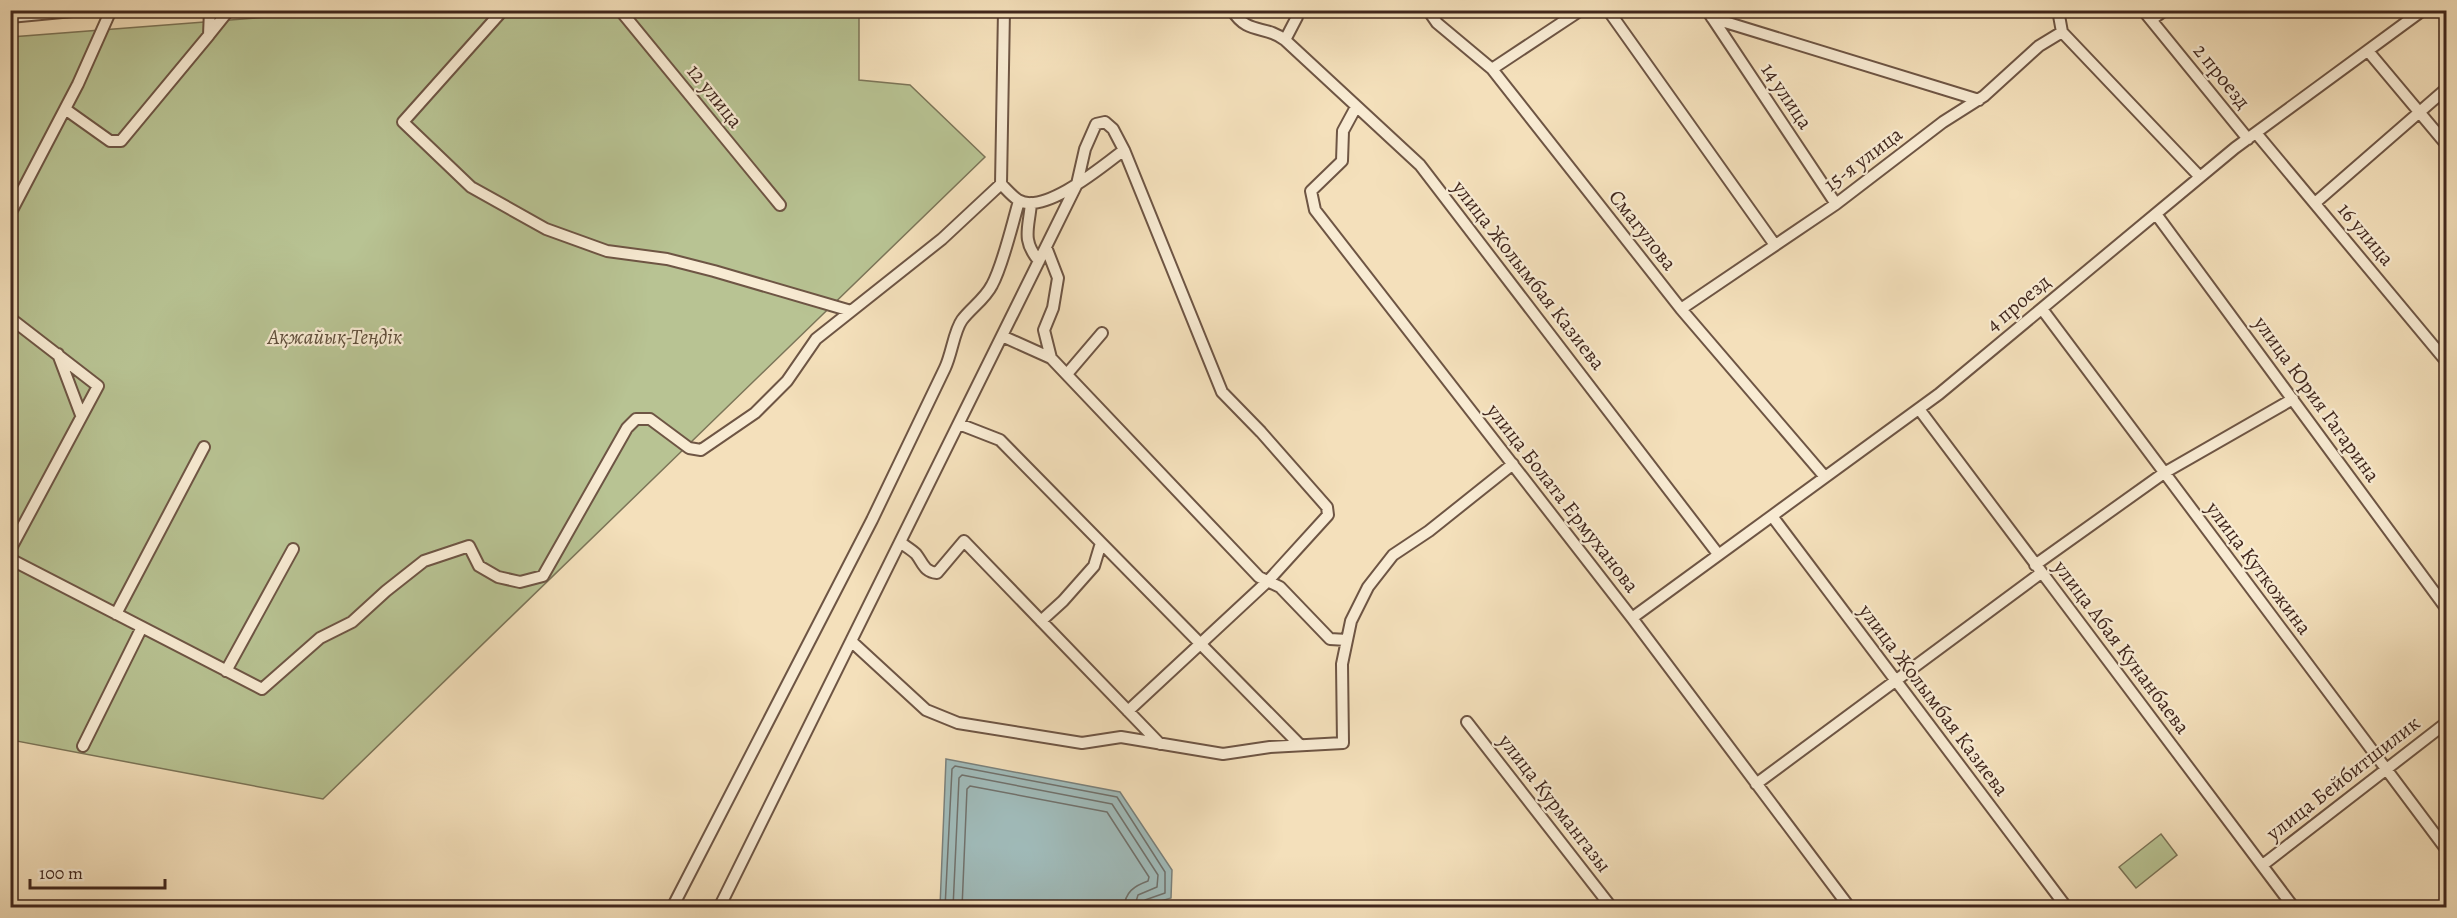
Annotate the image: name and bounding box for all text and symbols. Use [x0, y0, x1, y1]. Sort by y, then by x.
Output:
street label: 2 проезд [2187, 37, 2257, 115]
street label: 14 улица [1755, 57, 1820, 135]
street label: 12 улица [681, 58, 750, 134]
street label: 15-я улица [1818, 120, 1908, 198]
street label: улица Жолымбая Казиева [1445, 173, 1612, 376]
street label: Смагулова [1603, 184, 1684, 276]
street label: 16 улица [2331, 196, 2401, 272]
street label: 4 проезд [1980, 268, 2056, 338]
street label: улица Юрия Гагарина [2247, 310, 2387, 488]
park label: Ақжайық-Теңдік [267, 323, 402, 351]
street label: улица Болата Ермуханова [1480, 397, 1646, 599]
street label: улица Куткожина [2199, 495, 2319, 641]
street label: улица Абая Кунанбаева [2047, 553, 2197, 740]
street label: улица Жолымбая Казиева [1852, 597, 2016, 802]
street label: улица Бейбитшилик [2260, 709, 2426, 848]
street label: улица Курмангазы [1491, 727, 1618, 878]
scale bar [30, 852, 165, 890]
text: 100 m [39, 861, 83, 885]

